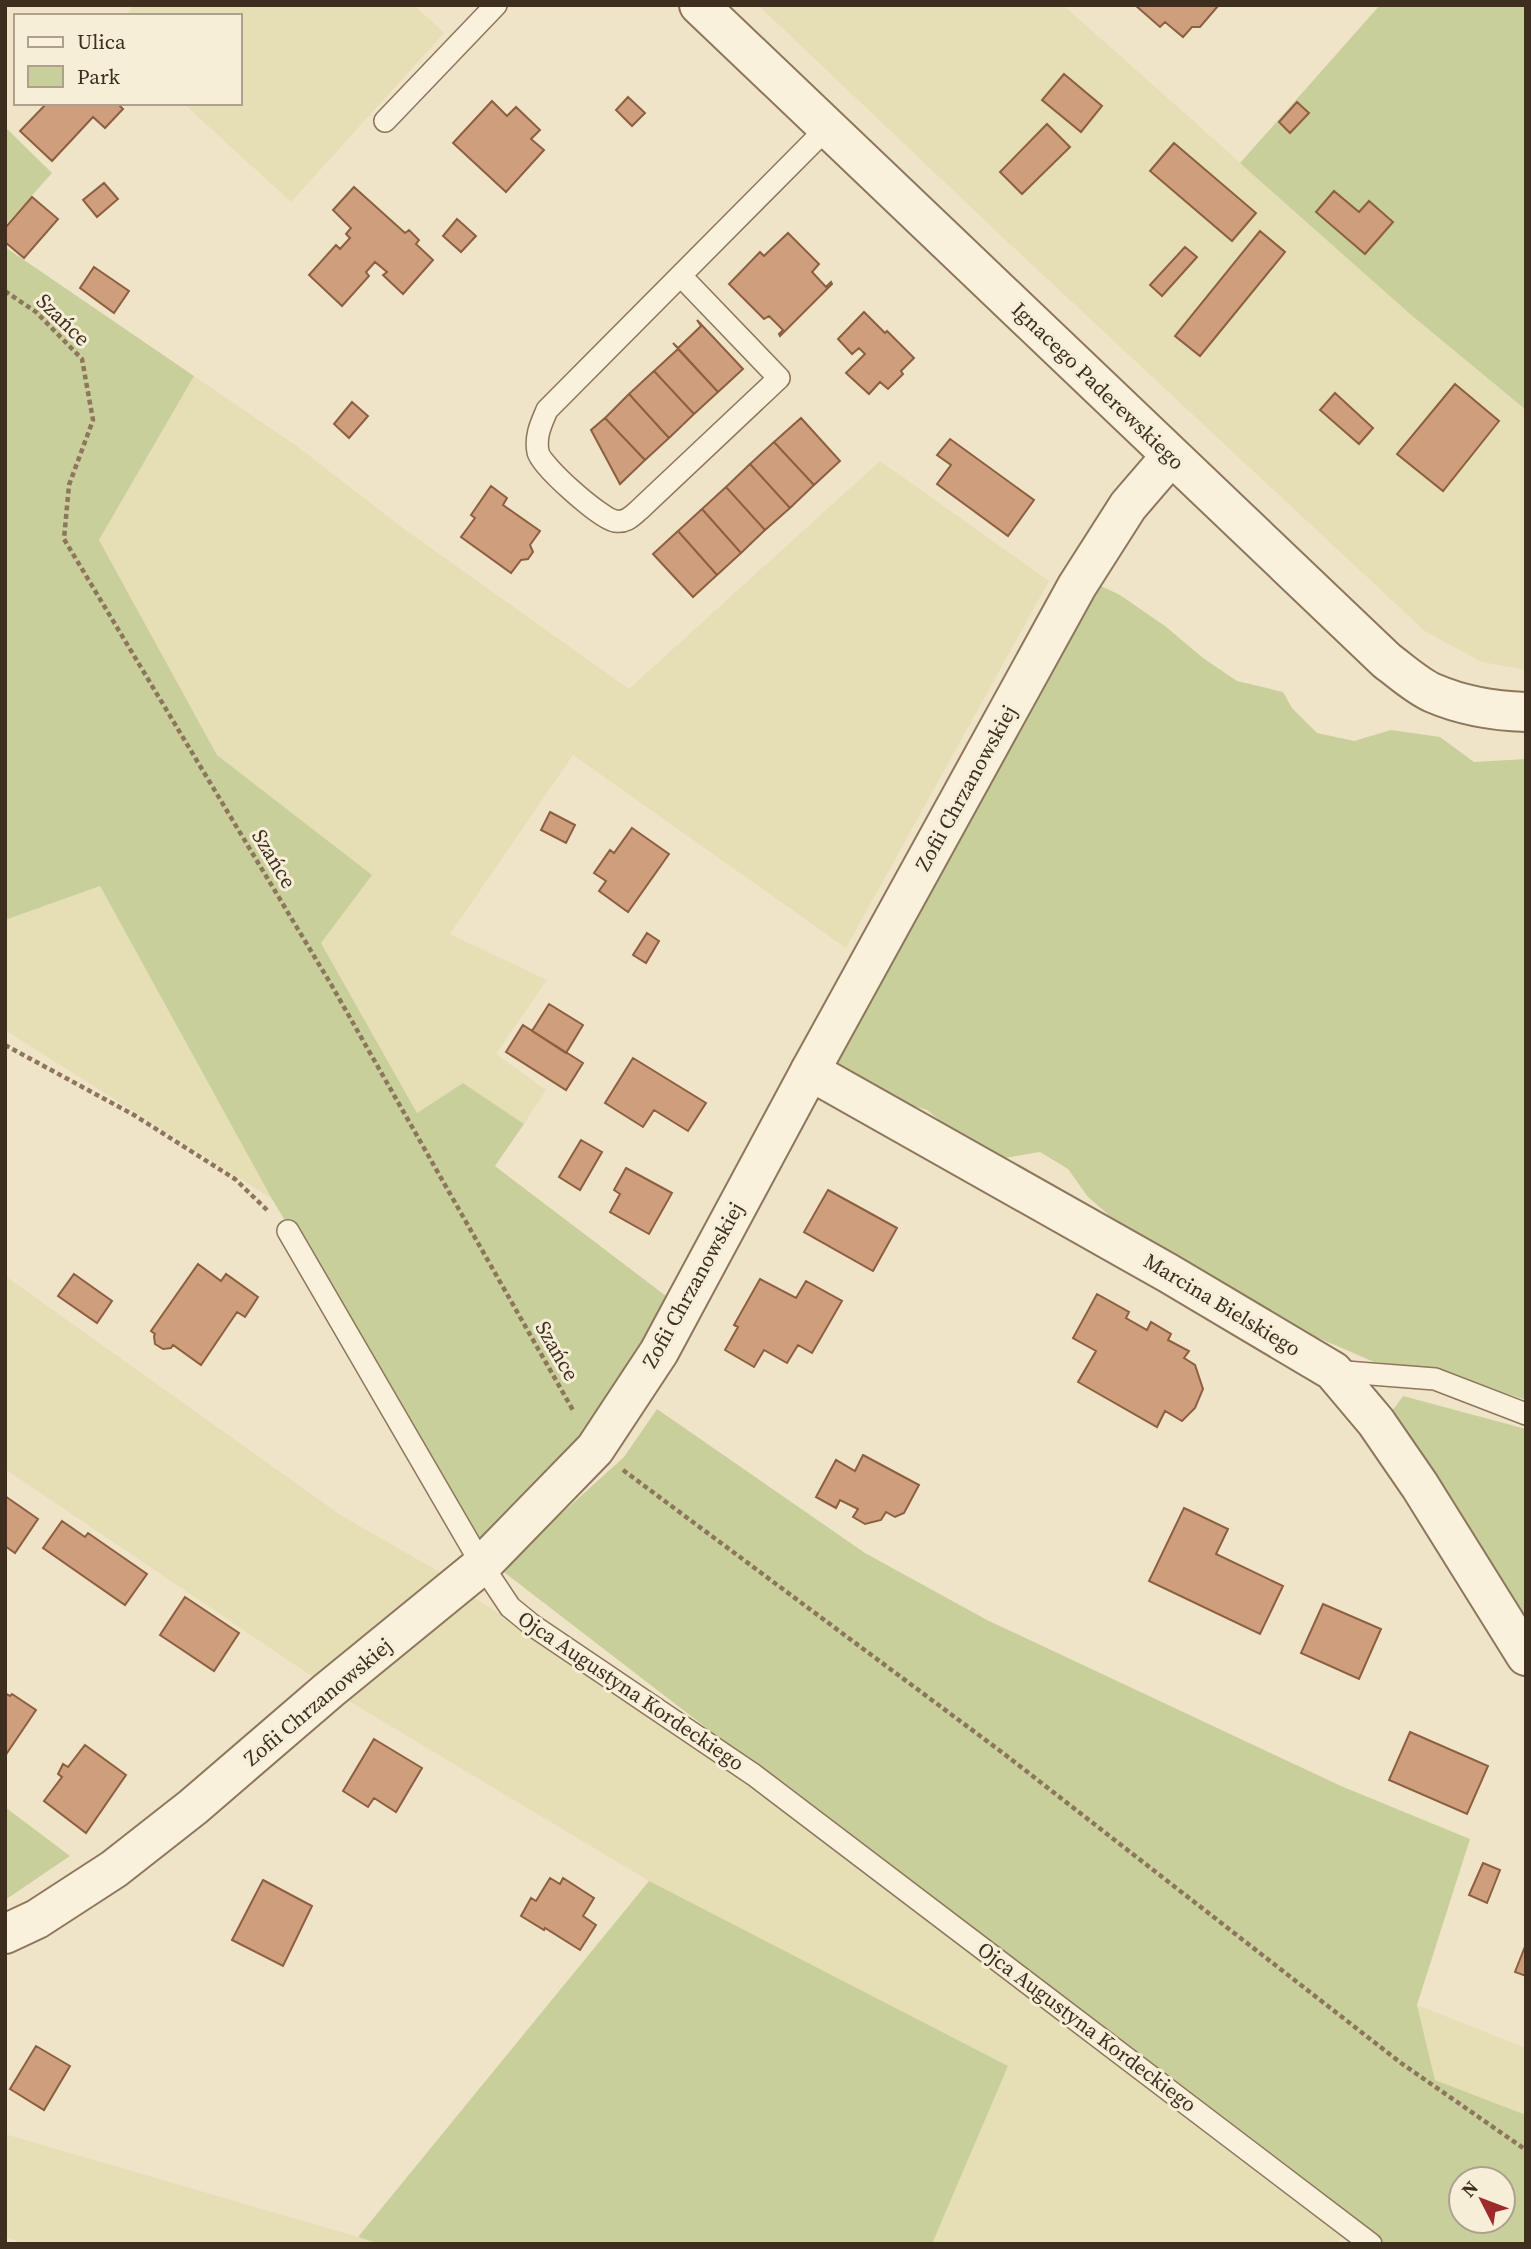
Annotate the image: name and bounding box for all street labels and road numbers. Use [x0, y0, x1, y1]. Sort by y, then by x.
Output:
street label: Szańce [30, 287, 97, 353]
street label: Ignacego Paderewskiego [1006, 295, 1191, 476]
street label: Zofii Chrzanowskiej [908, 700, 1023, 876]
street label: Szańce [245, 824, 303, 894]
street label: Zofii Chrzanowskiej [635, 1197, 750, 1373]
street label: Marcina Bielskiego [1138, 1246, 1306, 1363]
street label: Szańce [529, 1316, 586, 1386]
street label: Ojca Augustyna Kordeckiego [512, 1604, 750, 1777]
street label: Zofii Chrzanowskiej [237, 1631, 398, 1772]
street label: Ojca Augustyna Kordeckiego [972, 1935, 1203, 2119]

